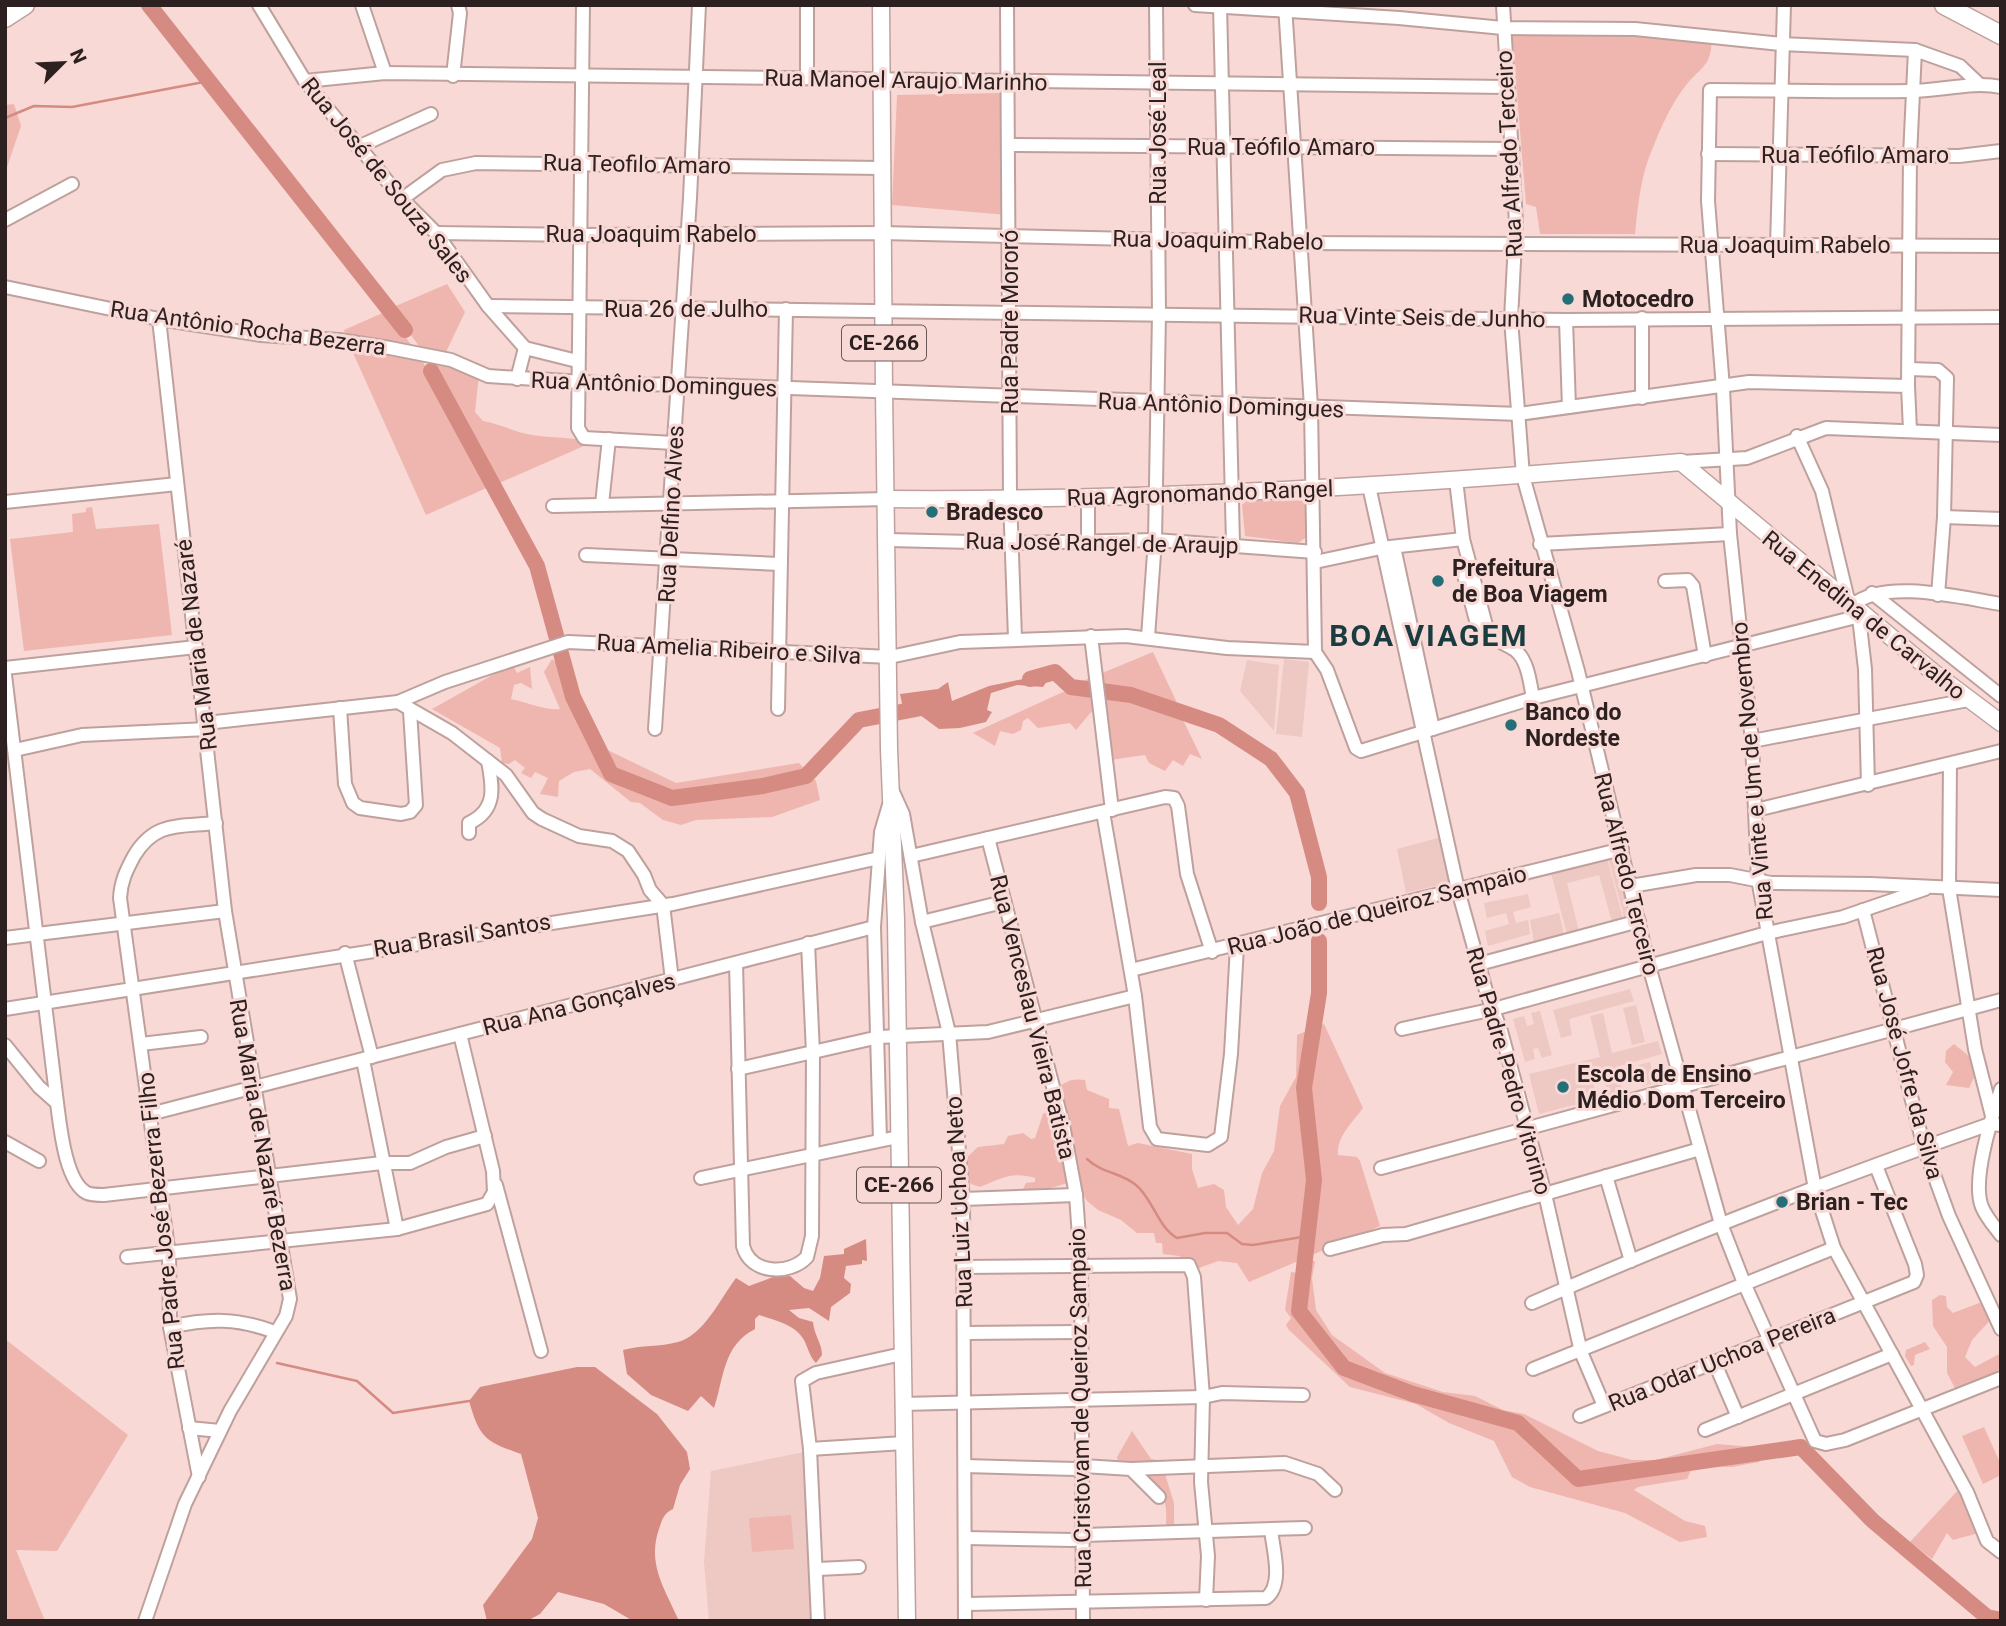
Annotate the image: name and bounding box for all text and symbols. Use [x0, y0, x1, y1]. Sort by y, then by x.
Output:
north arrow [28, 28, 98, 98]
text: N [65, 45, 91, 67]
street label: Rua Alfredo Terceiro [1491, 50, 1528, 258]
street label: Rua José Leal [1145, 61, 1172, 205]
street label: Rua Manoel Araujo Marinho [764, 65, 1048, 96]
street label: Rua José de Souza Sales [295, 72, 478, 288]
street label: Rua Teófilo Amaro [1187, 134, 1375, 161]
street label: Rua Teófilo Amaro [1761, 142, 1949, 169]
street label: Rua Teofilo Amaro [543, 149, 731, 180]
street label: Rua Joaquim Rabelo [545, 221, 757, 248]
street label: Rua Joaquim Rabelo [1112, 225, 1324, 256]
street label: Rua Padre Mororó [997, 230, 1024, 415]
street label: Rua Joaquim Rabelo [1679, 232, 1891, 259]
place label: Motocedro [1582, 286, 1694, 313]
marker: Motocedro [1560, 291, 1576, 307]
street label: Rua Antônio Rocha Bezerra [108, 296, 388, 361]
street label: Rua 26 de Julho [604, 296, 768, 323]
street label: Rua Vinte Seis de Junho [1298, 302, 1546, 333]
road number: CE-266 [842, 326, 926, 360]
street label: Rua Antônio Domingues [530, 367, 778, 402]
street label: Rua Antônio Domingues [1097, 388, 1345, 423]
street label: Rua Delfino Alves [653, 424, 690, 604]
street label: Rua Agronomando Rangel [1066, 475, 1334, 512]
place label: Bradesco [946, 499, 1043, 526]
marker: Bradesco [924, 504, 940, 520]
street label: Rua Enedina de Carvalho [1757, 525, 1971, 706]
street label: Rua José Rangel de Araujp [965, 528, 1239, 559]
street label: Rua Maria de Nazaré [170, 538, 223, 752]
place label: Prefeitura de Boa Viagem [1452, 555, 1608, 608]
marker: Prefeitura de Boa Viagem [1430, 573, 1446, 589]
district label: BOA VIAGEM [1329, 618, 1529, 653]
street label: Rua Vinte e Um de Novembro [1726, 621, 1779, 921]
street label: Rua Amelia Ribeiro e Silva [596, 629, 862, 670]
place label: Banco do Nordeste [1525, 699, 1622, 752]
marker: Banco do Nordeste [1503, 717, 1519, 733]
street label: Rua Alfredo Terceiro [1588, 770, 1665, 978]
street label: Rua João de Queiroz Sampaio [1225, 860, 1530, 961]
street label: Rua Venceslau Vieira Batista [984, 872, 1081, 1162]
street label: Rua Brasil Santos [371, 908, 553, 963]
street label: Rua Padre Pedro Vitorino [1460, 944, 1557, 1198]
street label: Rua José Jofre da Silva [1860, 944, 1949, 1182]
street label: Rua Ana Gonçalves [480, 967, 678, 1041]
street label: Rua Maria de Nazaré Bezerra [224, 997, 302, 1293]
place label: Escola de Ensino Médio Dom Terceiro [1577, 1061, 1786, 1114]
street label: Rua Padre José Bezerra Filho [132, 1071, 191, 1371]
marker: Escola de Ensino Médio Dom Terceiro [1555, 1079, 1571, 1095]
street label: Rua Luiz Uchoa Neto [940, 1095, 979, 1309]
road number: CE-266 [857, 1168, 941, 1202]
place label: Brian - Tec [1796, 1189, 1908, 1216]
marker: Brian - Tec [1774, 1194, 1790, 1210]
street label: Rua Cristovam de Queiroz Sampaio [1064, 1228, 1097, 1588]
street label: Rua Odar Uchoa Pereira [1605, 1302, 1840, 1417]

